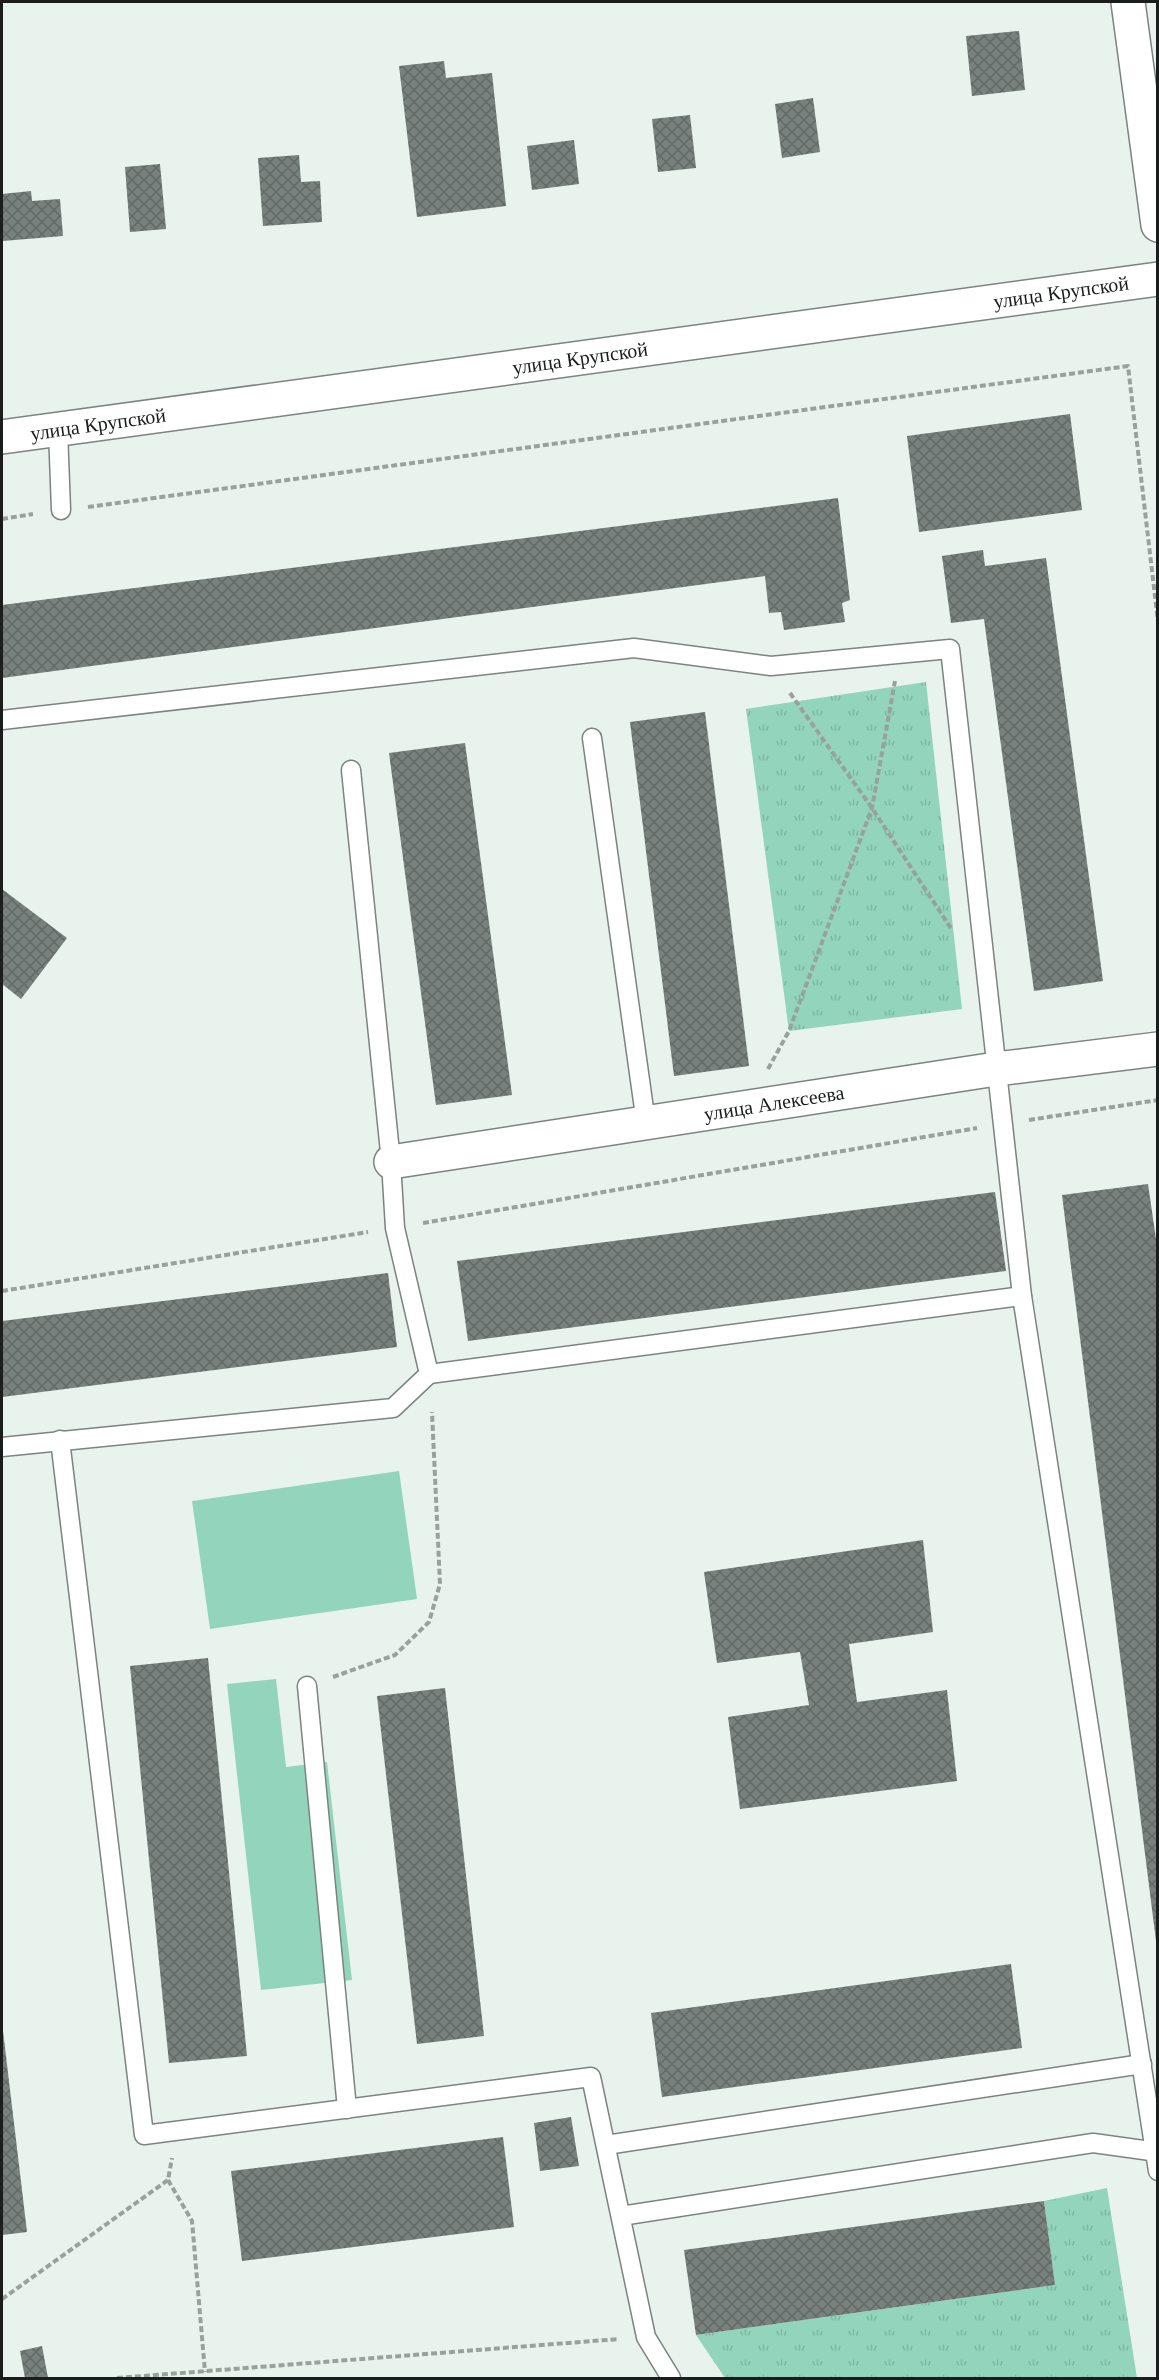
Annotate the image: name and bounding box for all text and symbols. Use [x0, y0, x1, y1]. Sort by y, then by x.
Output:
street label: улица Крупской [992, 272, 1131, 313]
street label: улица Крупской [511, 338, 650, 379]
street label: улица Крупской [29, 404, 168, 445]
street label: улица Алексеева [702, 1081, 846, 1126]

